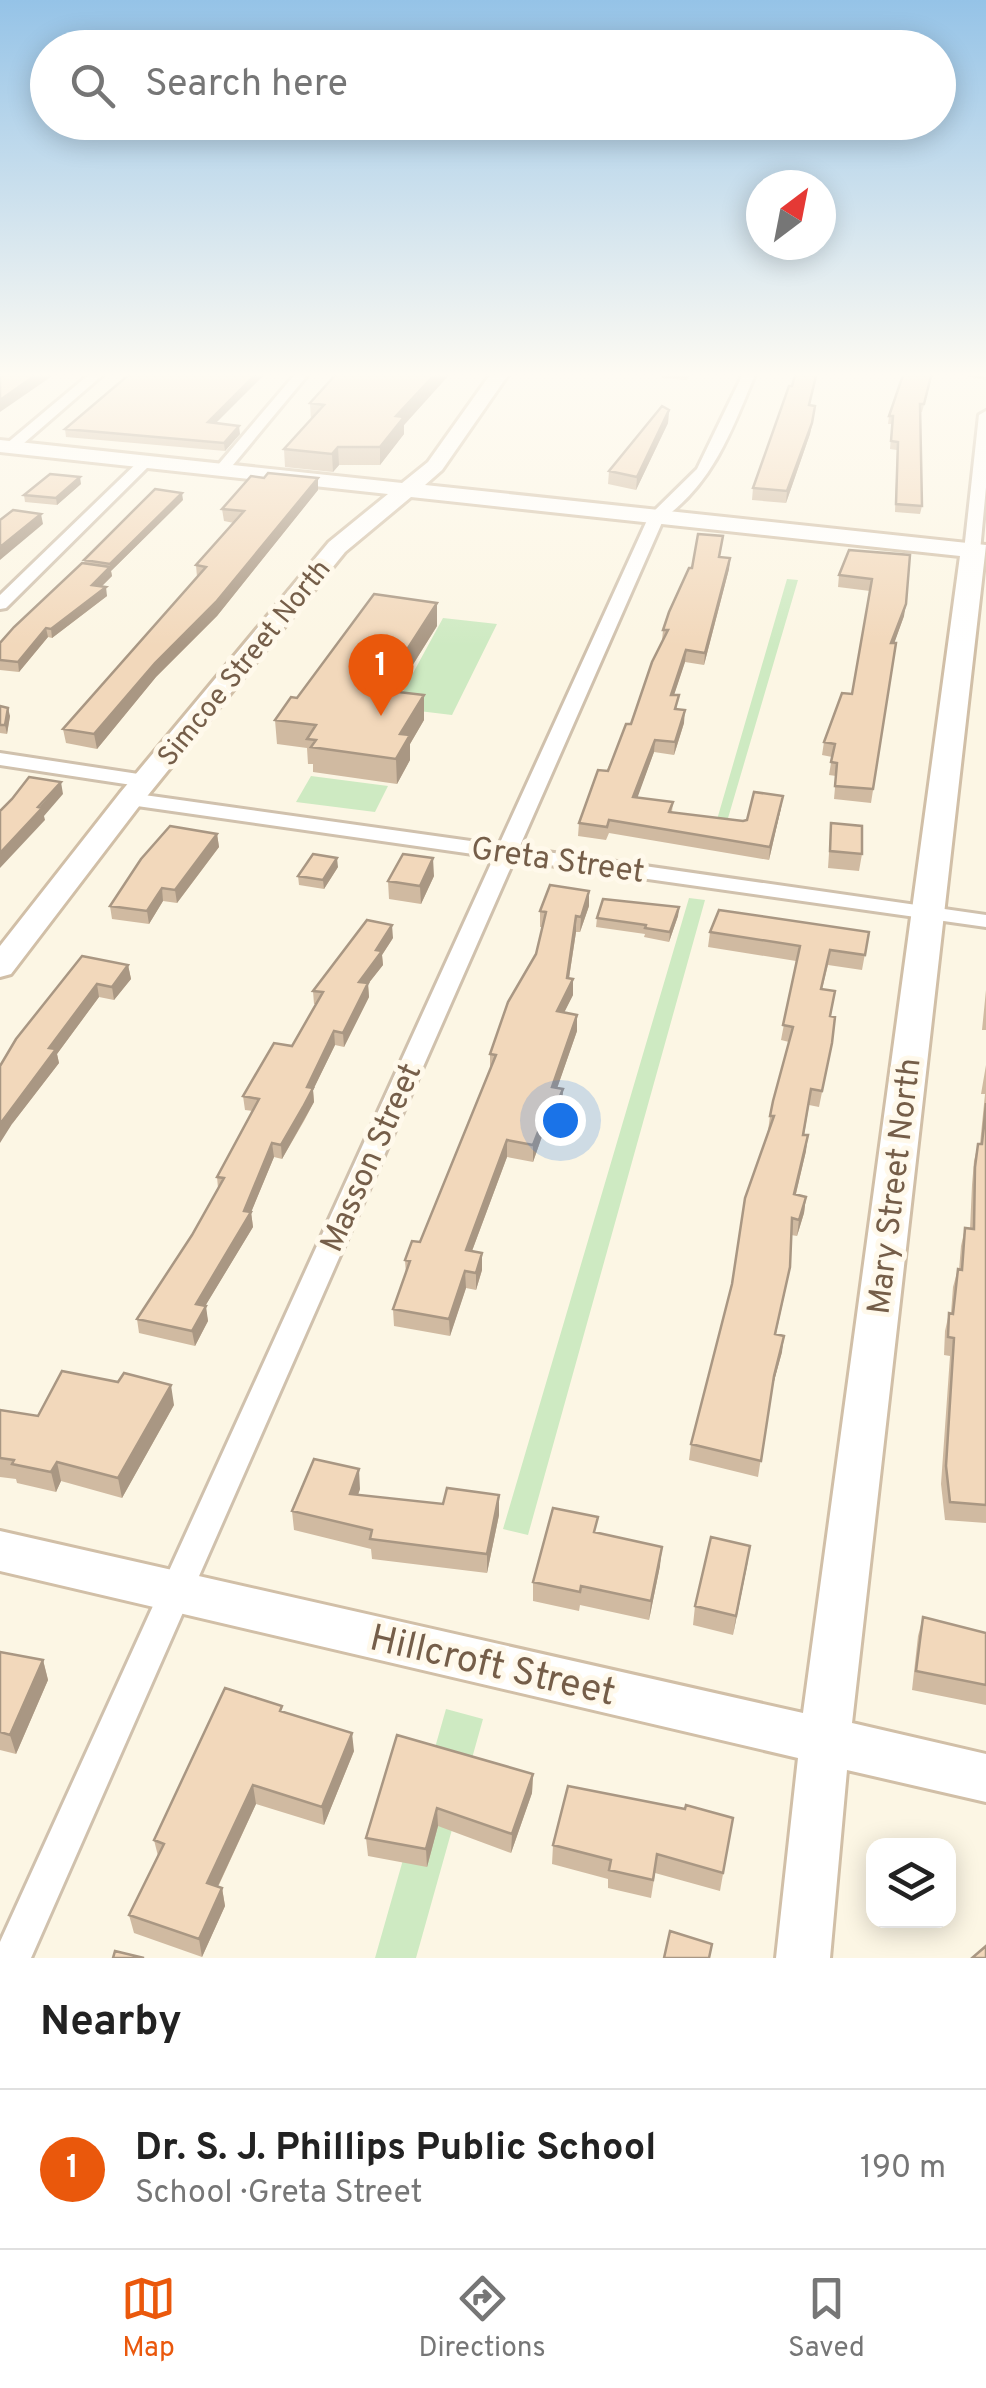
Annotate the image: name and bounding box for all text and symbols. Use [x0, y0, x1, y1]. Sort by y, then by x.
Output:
search box [30, 30, 956, 140]
icon: search [65, 58, 120, 113]
text: Search here [145, 61, 348, 110]
north arrow [746, 170, 836, 260]
street label: Simcoe Street North [151, 553, 340, 775]
pin: 1 [348, 634, 414, 716]
street label: Greta Street [468, 830, 647, 894]
street label: Mary Street North [860, 1056, 932, 1317]
street label: Masson Street [313, 1058, 432, 1259]
your location [535, 1095, 586, 1146]
street label: Hillcroft Street [365, 1615, 620, 1719]
map controls [866, 1838, 956, 1928]
button: layers [866, 1838, 956, 1928]
text: Nearby [40, 1997, 182, 2050]
text: Dr. S. J. Phillips Public School [135, 2125, 656, 2174]
text: 1 [66, 2149, 79, 2189]
text: 190 m [860, 2149, 946, 2189]
text: School · Greta Street [135, 2174, 423, 2214]
tab: Map [121, 2271, 176, 2367]
tab: Directions [418, 2271, 546, 2367]
tab: Saved [788, 2271, 865, 2367]

